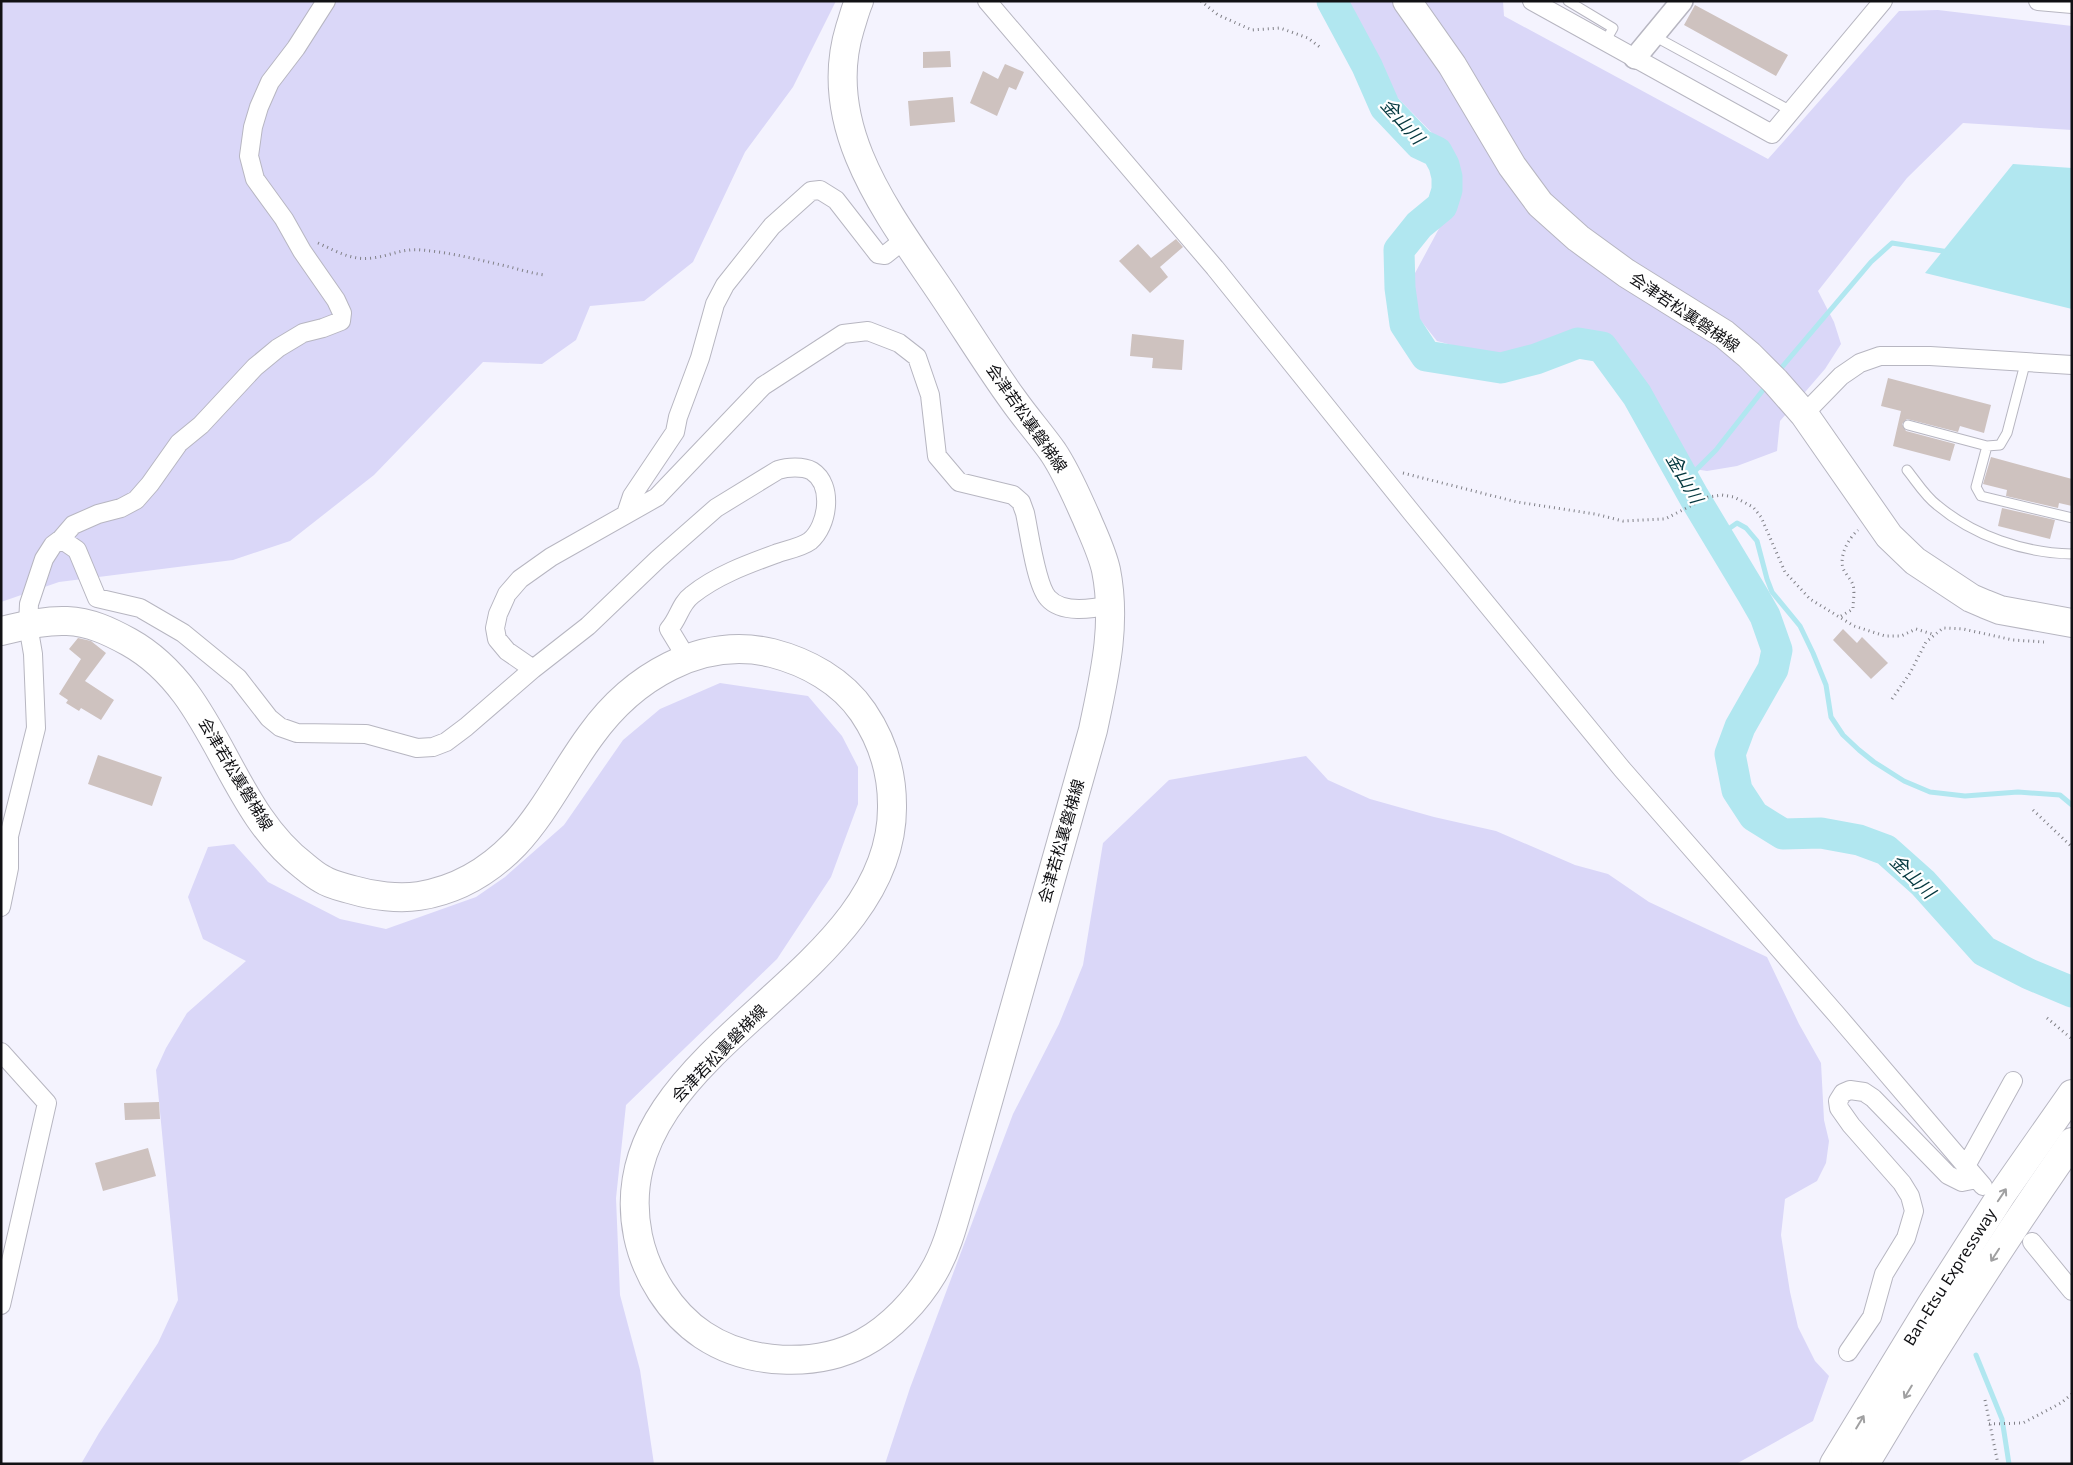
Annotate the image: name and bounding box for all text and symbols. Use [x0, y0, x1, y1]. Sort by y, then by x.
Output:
water label: 金山川 [1376, 93, 1431, 151]
street label: 会津若松裏磐梯線 [1626, 267, 1744, 357]
street label: 会津若松裏磐梯線 [981, 359, 1073, 477]
water label: 金山川 [1661, 449, 1710, 509]
street label: 会津若松裏磐梯線 [194, 713, 278, 835]
street label: 会津若松裏磐梯線 [1033, 776, 1089, 906]
water label: 金山川 [1885, 849, 1942, 905]
street label: 会津若松裏磐梯線 [667, 999, 771, 1107]
one-way arrow [1997, 1189, 2007, 1203]
street label: Ban-Etsu Expressway [1898, 1203, 2002, 1350]
one-way arrow [1990, 1247, 2000, 1261]
one-way arrow [1902, 1384, 1912, 1398]
one-way arrow [1855, 1416, 1865, 1430]

